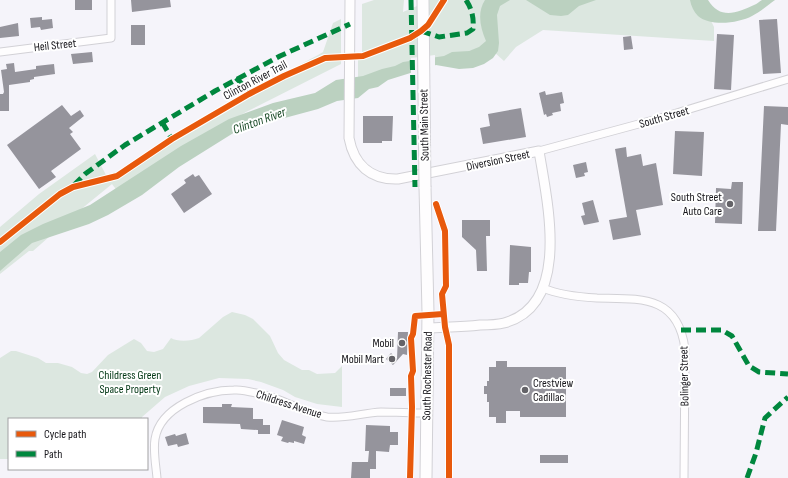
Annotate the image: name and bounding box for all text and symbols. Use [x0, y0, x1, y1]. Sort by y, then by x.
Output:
street label: Heil Street [33, 36, 77, 55]
street label: Clinton River Trail [221, 57, 290, 104]
street label: South Main Street [416, 88, 433, 161]
street label: South Street [637, 103, 691, 132]
water label: Clinton River [231, 104, 289, 138]
street label: Diversion Street [465, 146, 532, 175]
place label: South Street Auto Care [671, 190, 722, 219]
marker: South Street Auto Care [725, 199, 735, 209]
street label: South Rochester Road [419, 331, 436, 421]
place label: Mobil [372, 336, 394, 351]
marker: Mobil [397, 338, 407, 348]
street label: Bolinger Street [676, 345, 693, 406]
place label: Mobil Mart [342, 352, 384, 367]
marker: Mobil Mart [387, 354, 397, 364]
park label: Childress Green Space Property [99, 368, 161, 397]
place label: Crestview Cadillac [533, 376, 574, 405]
marker: Crestview Cadillac [520, 385, 530, 395]
street label: Childress Avenue [254, 387, 324, 422]
legend [8, 418, 148, 470]
text: Cycle path [44, 427, 86, 442]
text: Path [44, 447, 62, 462]

